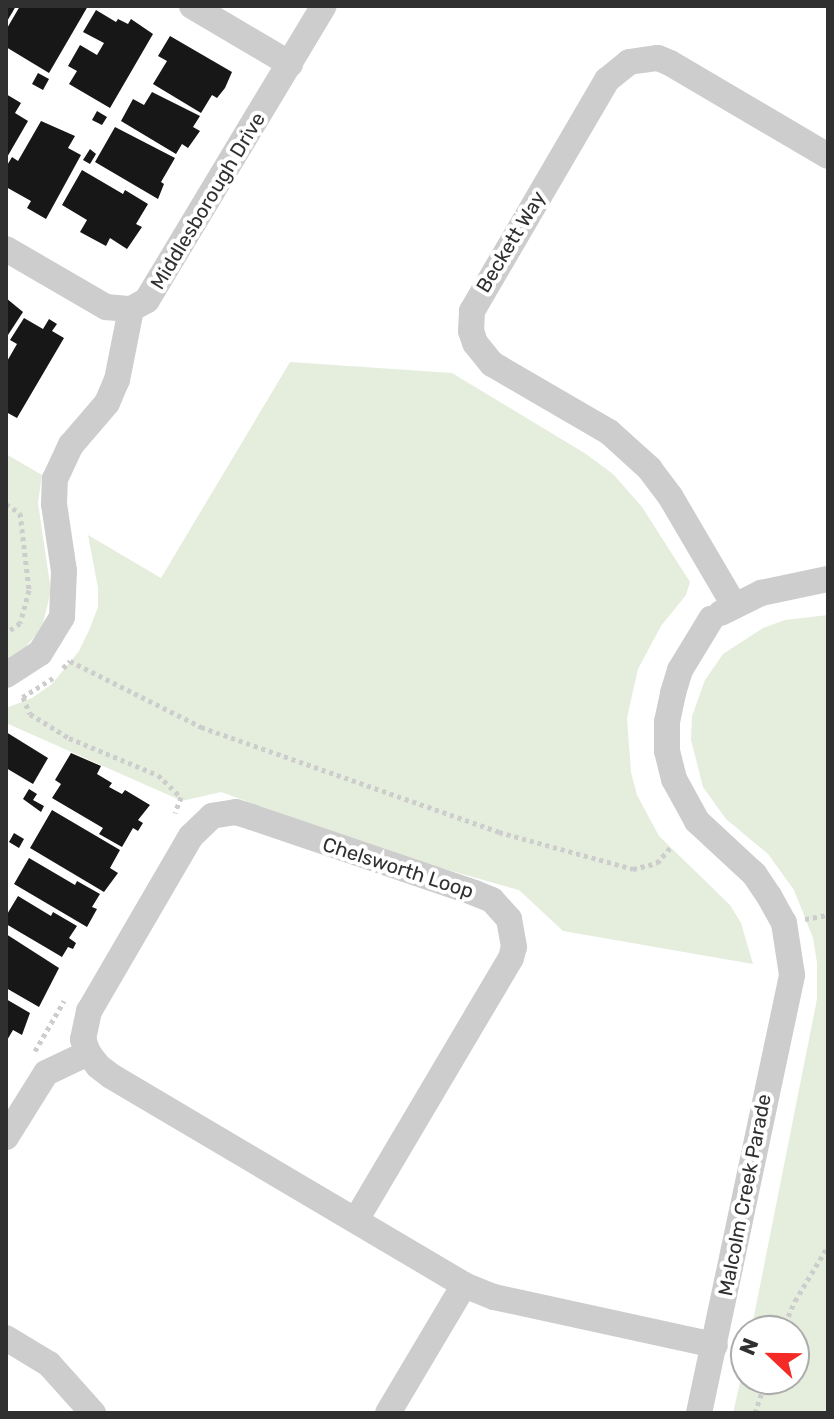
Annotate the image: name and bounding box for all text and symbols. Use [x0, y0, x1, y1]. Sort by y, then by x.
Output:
street label: Middlesborough Drive [146, 108, 270, 294]
street label: Beckett Way [471, 187, 551, 297]
street label: Chelsworth Loop [320, 832, 476, 904]
street label: Malcolm Creek Parade [714, 1092, 776, 1298]
north arrow [730, 1315, 810, 1395]
text: N [734, 1334, 765, 1359]

